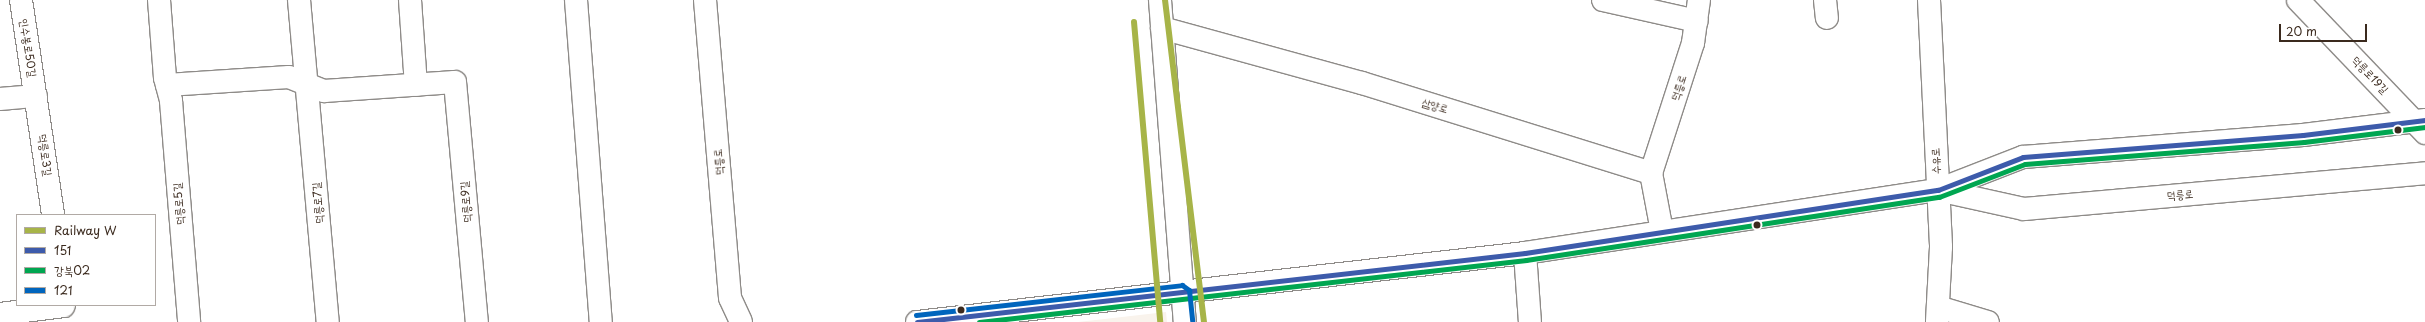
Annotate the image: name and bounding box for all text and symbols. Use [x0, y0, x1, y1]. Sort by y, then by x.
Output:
scale bar [2281, 16, 2369, 42]
street label: 인수봉로50길 [17, 18, 39, 78]
text: 20 m [2286, 22, 2317, 40]
street label: 덕릉로19길 [2349, 54, 2391, 96]
street label: 덕릉로 [1669, 73, 1689, 103]
street label: 삼양로 [1420, 96, 1450, 116]
unlabelled marker [2393, 125, 2403, 135]
street label: 덕릉로3길 [35, 133, 55, 177]
street label: 수유로 [1929, 147, 1943, 175]
street label: 덕릉로 [711, 148, 727, 176]
street label: 덕릉로9길 [458, 181, 474, 223]
street label: 덕릉로5길 [171, 182, 187, 226]
street label: 덕릉로7길 [310, 182, 326, 224]
street label: 덕릉로 [2166, 187, 2194, 203]
legend [16, 214, 156, 306]
unlabelled marker [1752, 220, 1762, 230]
text: Railway W [54, 221, 117, 239]
text: 151 [54, 241, 71, 259]
text: 강북02 [54, 261, 90, 279]
text: 121 [54, 281, 72, 299]
unlabelled marker [956, 305, 966, 315]

